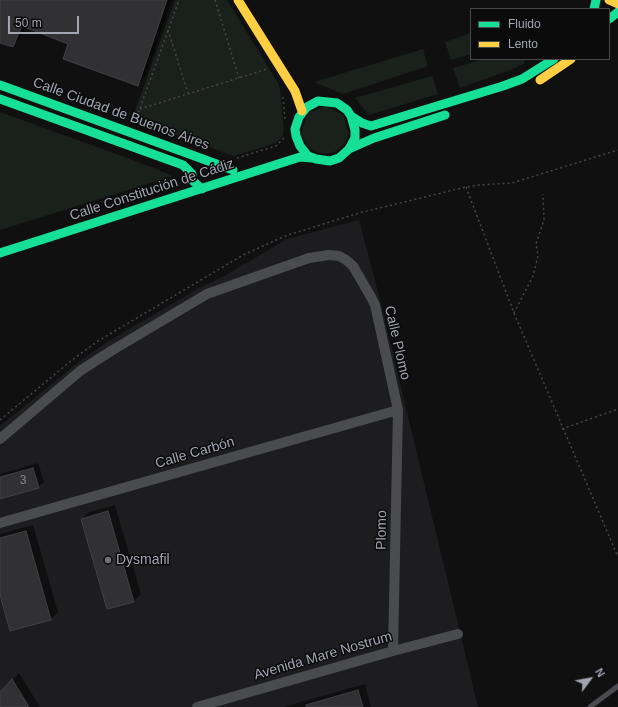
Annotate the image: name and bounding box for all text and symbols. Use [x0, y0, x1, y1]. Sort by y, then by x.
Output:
scale bar [10, 8, 81, 34]
legend [470, 8, 610, 60]
text: 50 m [15, 16, 42, 30]
text: Fluido [508, 17, 541, 31]
text: Lento [508, 37, 538, 51]
street label: Calle Ciudad de Buenos Aires [30, 74, 212, 154]
street label: Calle Constitución de Cádiz [68, 155, 236, 225]
street label: Calle Plomo [380, 304, 414, 382]
street label: Calle Carbón [153, 434, 237, 472]
house number: 3 [20, 474, 26, 488]
street label: Plomo [373, 510, 391, 550]
place label: Dysmafil [116, 552, 170, 568]
marker: Dysmafil [103, 555, 113, 565]
street label: Avenida Mare Nostrum [252, 628, 394, 684]
north arrow [570, 659, 610, 699]
text: N [593, 666, 607, 679]

